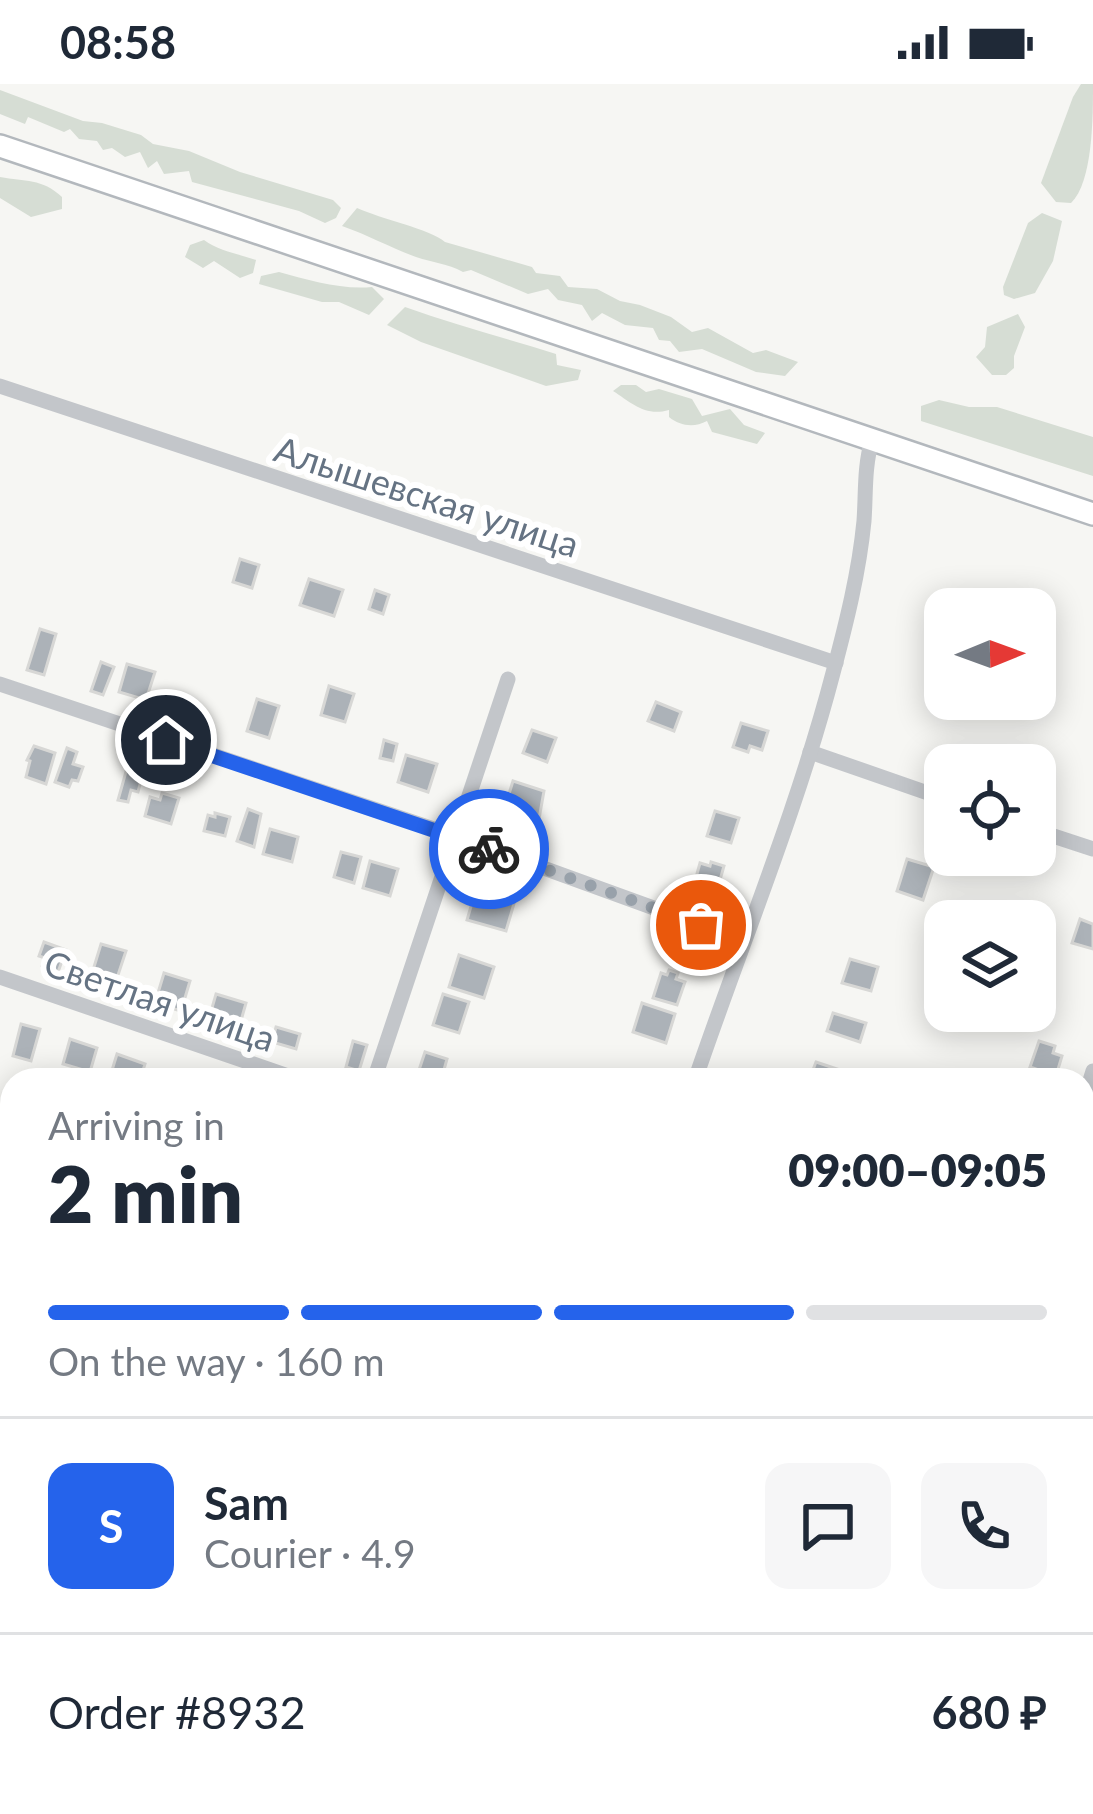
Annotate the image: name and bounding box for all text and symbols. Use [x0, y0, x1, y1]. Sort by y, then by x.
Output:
text: 08:58 [60, 15, 176, 69]
street label: Алышевская улица [269, 426, 585, 566]
north arrow [924, 588, 1056, 720]
map controls [924, 588, 1056, 1032]
pin [115, 689, 217, 791]
icon: home [133, 707, 199, 773]
button: locate [924, 744, 1056, 876]
courier [429, 789, 549, 909]
icon: bike [456, 816, 522, 882]
pin [650, 874, 752, 976]
icon: bag [668, 892, 734, 958]
button: layers [924, 900, 1056, 1032]
street label: Светлая улица [39, 940, 281, 1060]
text: Arriving in [48, 1102, 225, 1148]
text: 09:00–09:05 [788, 1143, 1047, 1197]
text: 2 min [48, 1146, 243, 1240]
text: On the way · 160 m [48, 1338, 385, 1384]
button: chat [765, 1463, 891, 1589]
button: phone [921, 1463, 1047, 1589]
text: Sam [204, 1476, 289, 1530]
text: S [99, 1499, 123, 1553]
text: Courier · 4.9 [204, 1530, 416, 1576]
text: Order #8932 [48, 1685, 306, 1739]
text: 680 ₽ [932, 1685, 1047, 1739]

